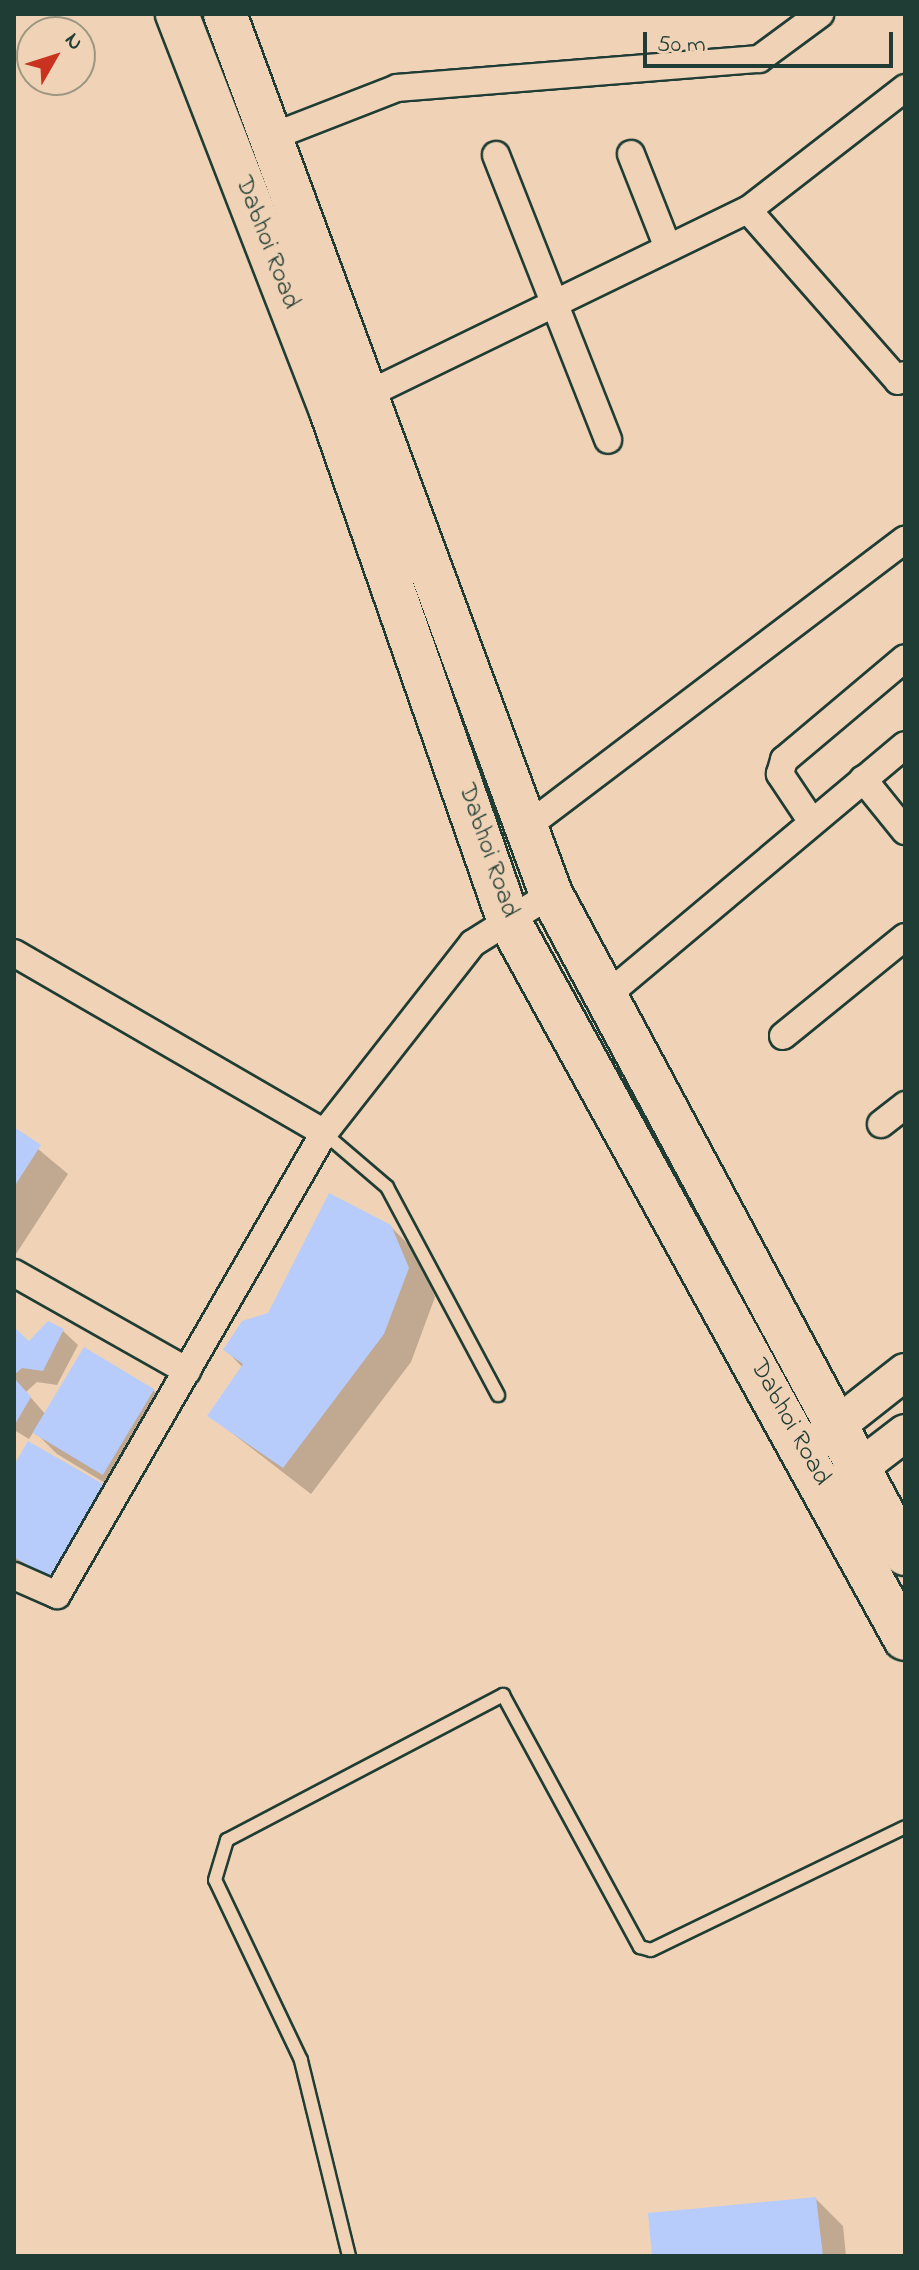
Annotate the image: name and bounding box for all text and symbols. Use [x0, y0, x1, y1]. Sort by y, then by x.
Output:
north arrow [16, 16, 96, 96]
scale bar [647, 16, 897, 66]
text: N [56, 26, 90, 58]
text: 50 m [657, 28, 706, 63]
street label: Dabhoi Road [226, 172, 306, 314]
street label: Dabhoi Road [450, 780, 524, 922]
street label: Dabhoi Road [741, 1354, 837, 1492]

